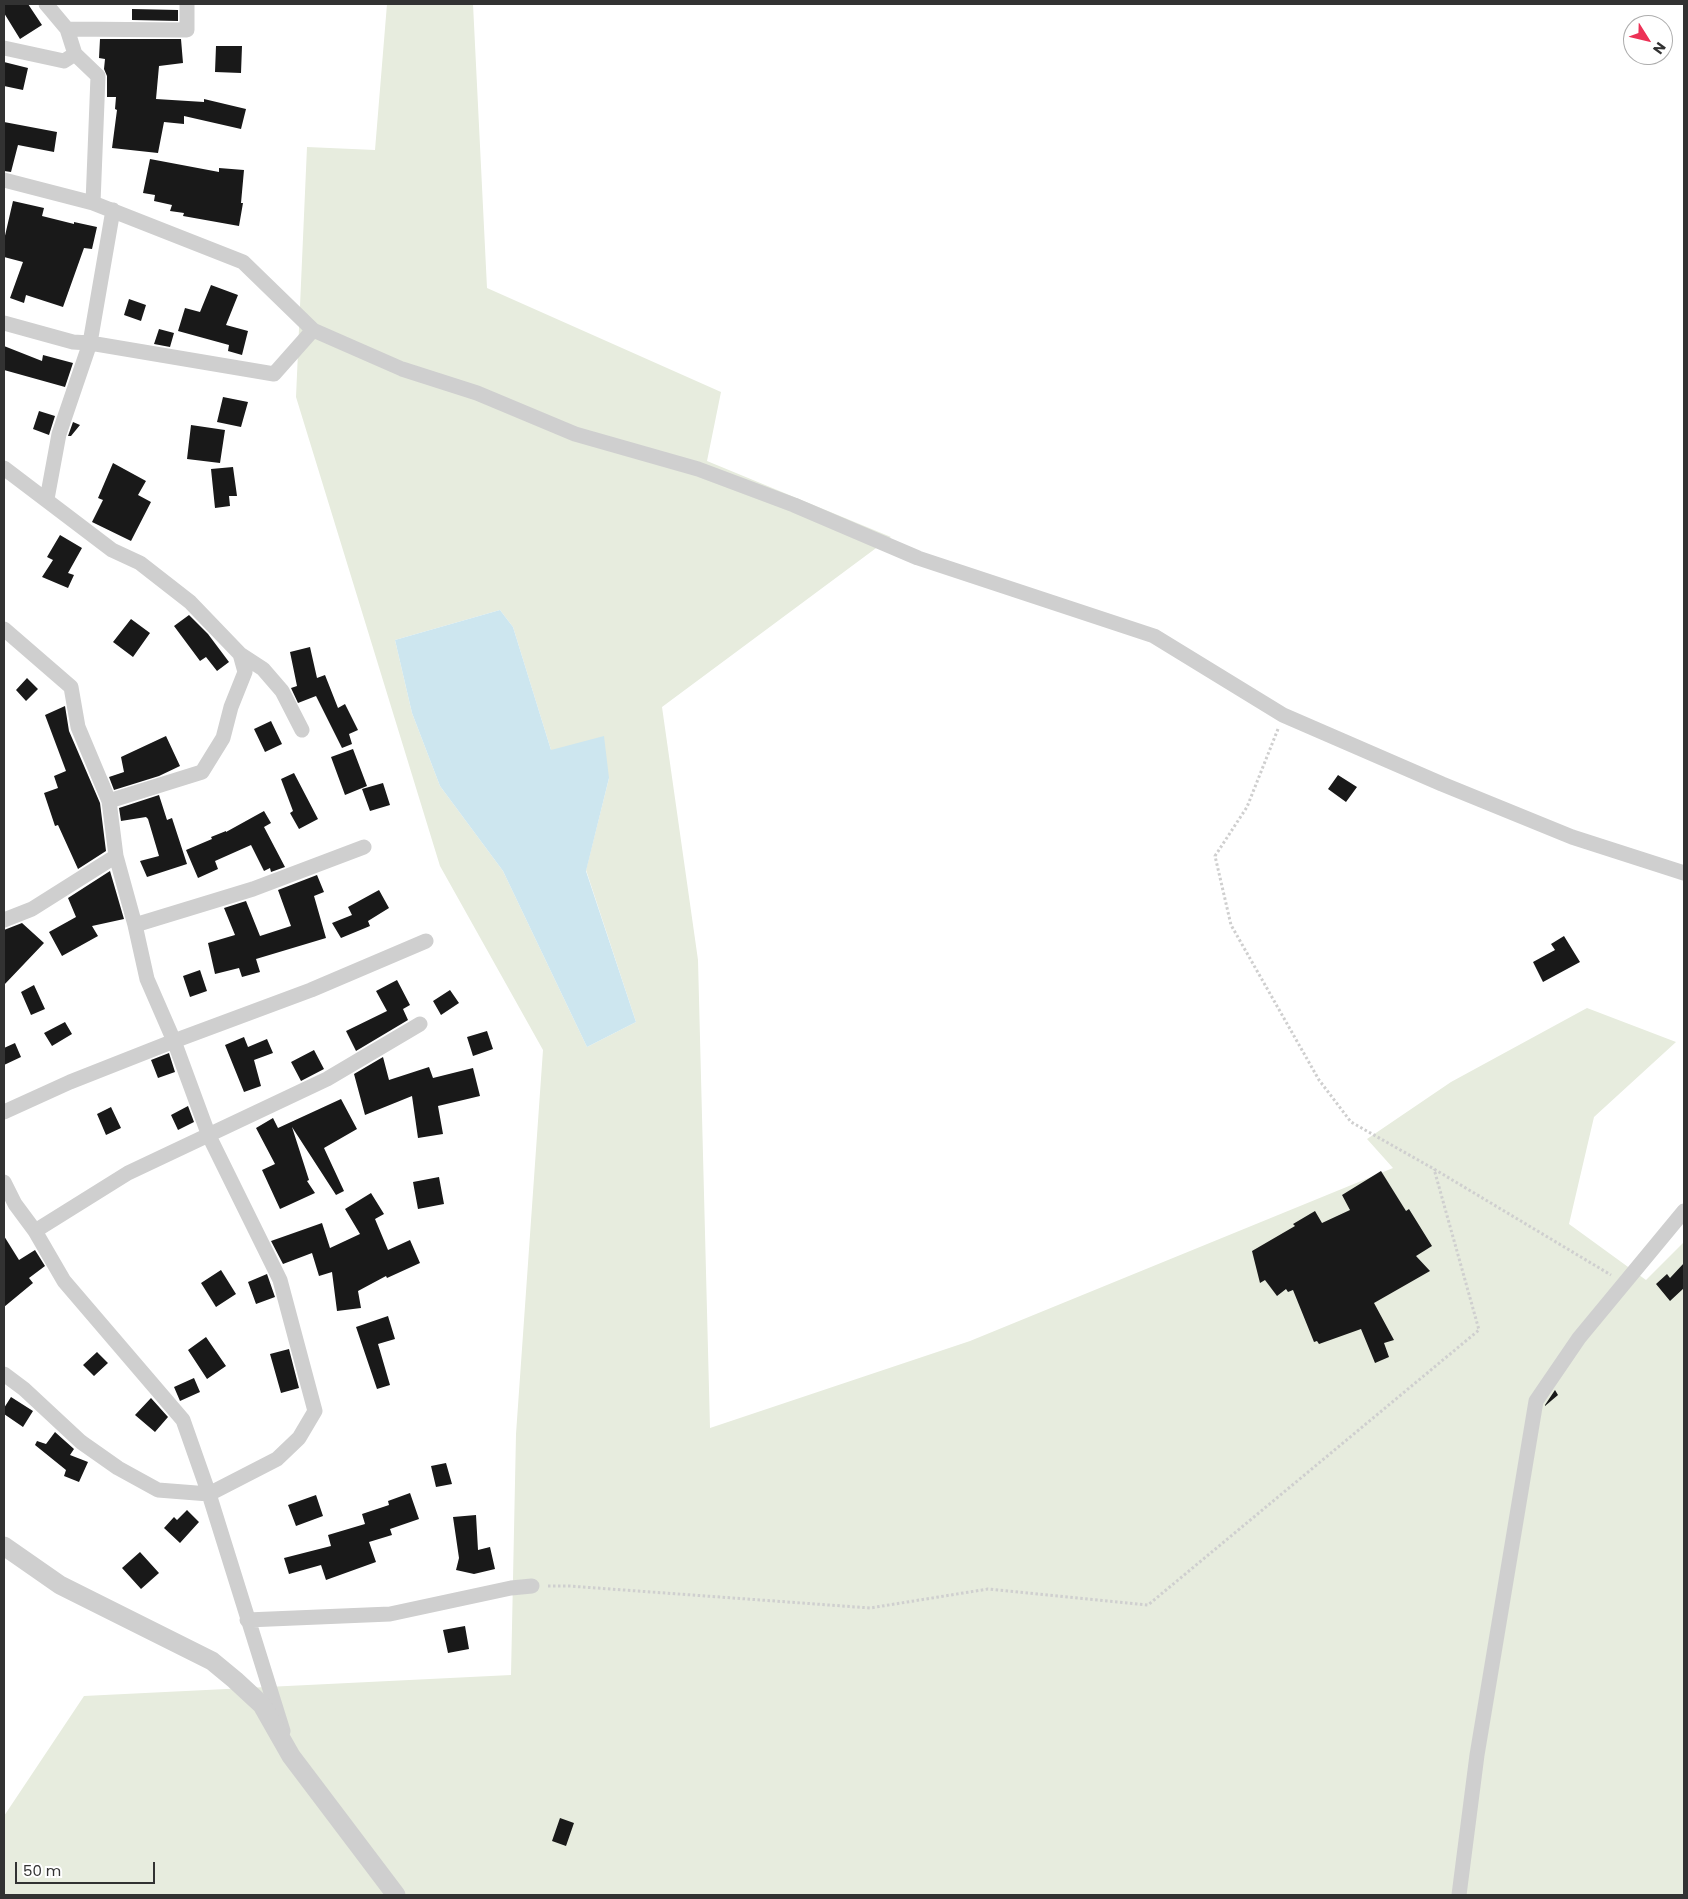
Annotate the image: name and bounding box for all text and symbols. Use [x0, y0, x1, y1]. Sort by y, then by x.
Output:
north arrow [1623, 15, 1673, 65]
text: N [1648, 38, 1671, 58]
scale bar [18, 1852, 158, 1884]
text: 50 m [23, 1860, 61, 1881]

